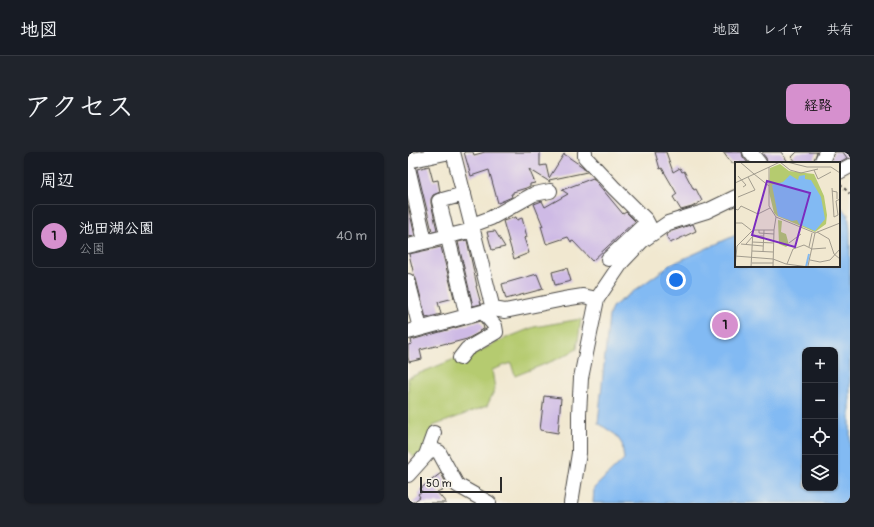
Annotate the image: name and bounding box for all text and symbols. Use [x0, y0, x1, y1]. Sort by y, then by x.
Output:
text: 地図 [20, 18, 58, 42]
text: 地図 [713, 21, 741, 38]
text: レイヤ [763, 21, 804, 38]
text: 共有 [826, 21, 854, 38]
button: 経路 [786, 84, 850, 124]
text: アクセス [24, 90, 134, 125]
inset map [735, 162, 840, 267]
text: 周辺 [40, 170, 74, 191]
text: 池田湖公園 [79, 219, 154, 238]
text: 1 [51, 228, 57, 244]
text: 40 m [336, 228, 367, 244]
text: 公園 [79, 241, 105, 257]
your location [666, 270, 686, 290]
pin: 1 [712, 310, 738, 340]
map controls [802, 347, 838, 491]
button: + [802, 347, 838, 383]
button: − [802, 383, 838, 419]
button: locate [802, 419, 838, 455]
button: layers [802, 455, 838, 491]
scale bar [420, 475, 502, 494]
text: 50 m [426, 477, 452, 490]

